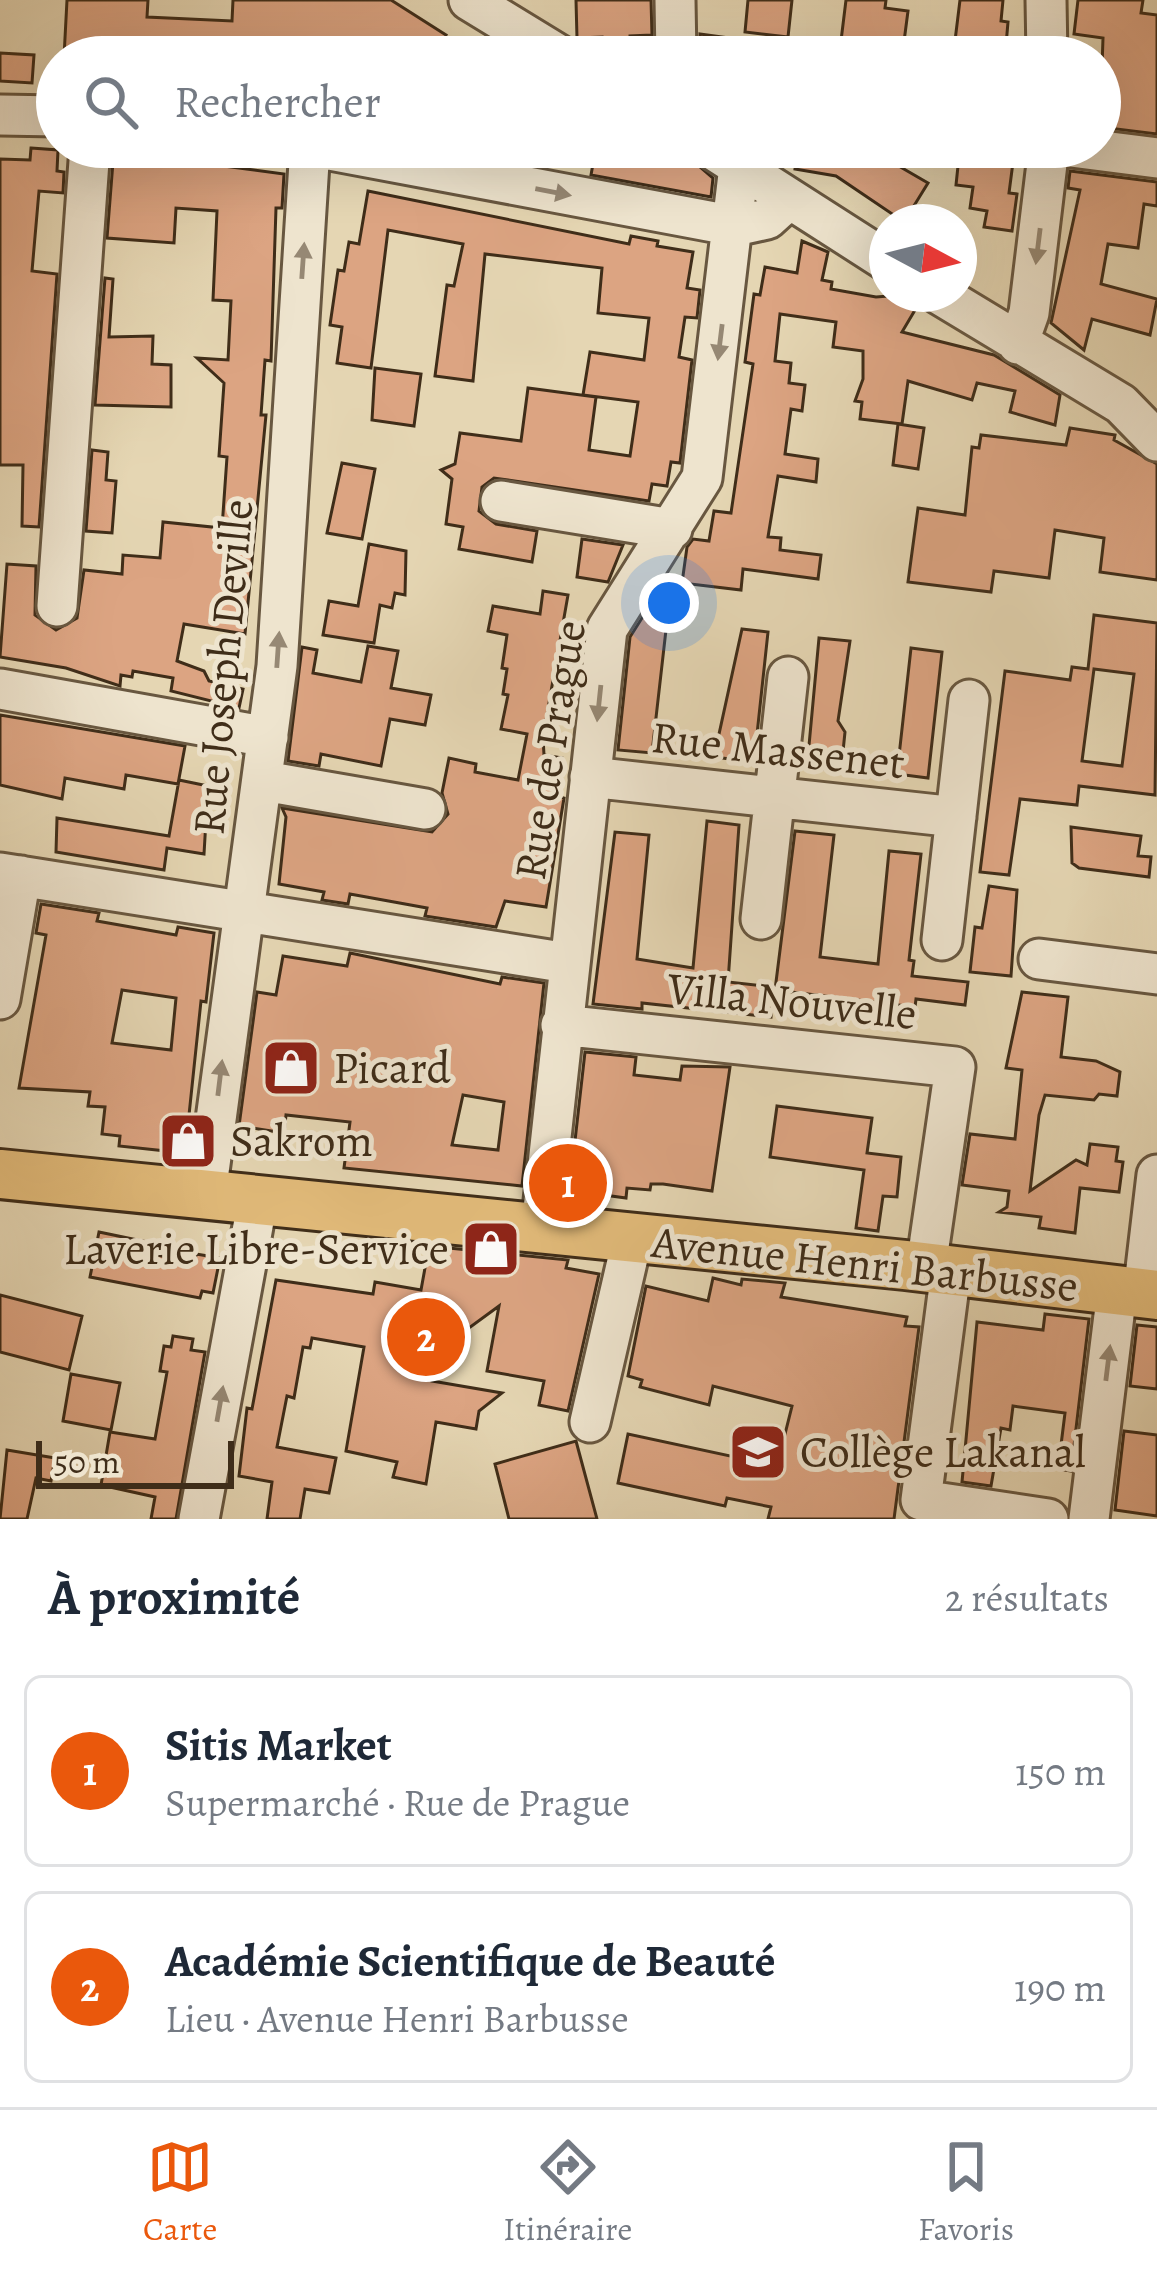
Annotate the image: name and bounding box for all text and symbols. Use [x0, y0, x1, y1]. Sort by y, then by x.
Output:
search box [36, 36, 1121, 168]
icon: search [78, 69, 144, 135]
text: Rechercher [174, 71, 381, 133]
one-way arrow [535, 183, 572, 202]
north arrow [869, 204, 977, 312]
one-way arrow [1028, 228, 1047, 265]
one-way arrow [294, 241, 313, 279]
one-way arrow [711, 324, 730, 362]
street label: Rue Joseph Deville [177, 497, 269, 837]
your location [639, 573, 699, 633]
street label: Rue de Prague [499, 616, 601, 884]
one-way arrow [268, 631, 287, 668]
one-way arrow [589, 685, 608, 722]
street label: Rue Massenet [648, 706, 908, 794]
street label: Villa Nouvelle [663, 957, 920, 1045]
shop icon: Picard [260, 1037, 322, 1099]
place label: Picard [333, 1037, 451, 1099]
one-way arrow [211, 1059, 230, 1096]
shop icon: Sakrom [157, 1110, 219, 1172]
place label: Sakrom [230, 1110, 373, 1172]
pin: 1 [529, 1138, 607, 1228]
street label: Avenue Henri Barbusse [648, 1211, 1081, 1317]
place label: Laverie Libre-Service [63, 1218, 449, 1280]
shop icon: Laverie Libre-Service [460, 1218, 522, 1280]
pin: 2 [387, 1292, 465, 1382]
one-way arrow [1099, 1344, 1118, 1381]
one-way arrow [211, 1385, 230, 1422]
school or university icon: Collège Lakanal [727, 1421, 789, 1483]
place label: Collège Lakanal [800, 1421, 1086, 1483]
scale bar [36, 1435, 234, 1488]
text: 50 m [54, 1439, 120, 1484]
text: À proximité [48, 1562, 300, 1632]
text: 2 résultats [945, 1571, 1109, 1624]
text: Sitis Market [165, 1714, 392, 1776]
text: 1 [83, 1745, 97, 1798]
text: 150 m [1015, 1745, 1106, 1798]
text: Supermarché · Rue de Prague [165, 1776, 630, 1829]
text: Académie Scientifique de Beauté [165, 1930, 776, 1992]
text: 2 [81, 1961, 99, 2014]
text: 190 m [1014, 1961, 1106, 2014]
text: Lieu · Avenue Henri Barbusse [165, 1992, 629, 2045]
tab: Carte [143, 2134, 217, 2251]
tab: Itinéraire [503, 2134, 632, 2251]
tab: Favoris [918, 2134, 1014, 2251]

